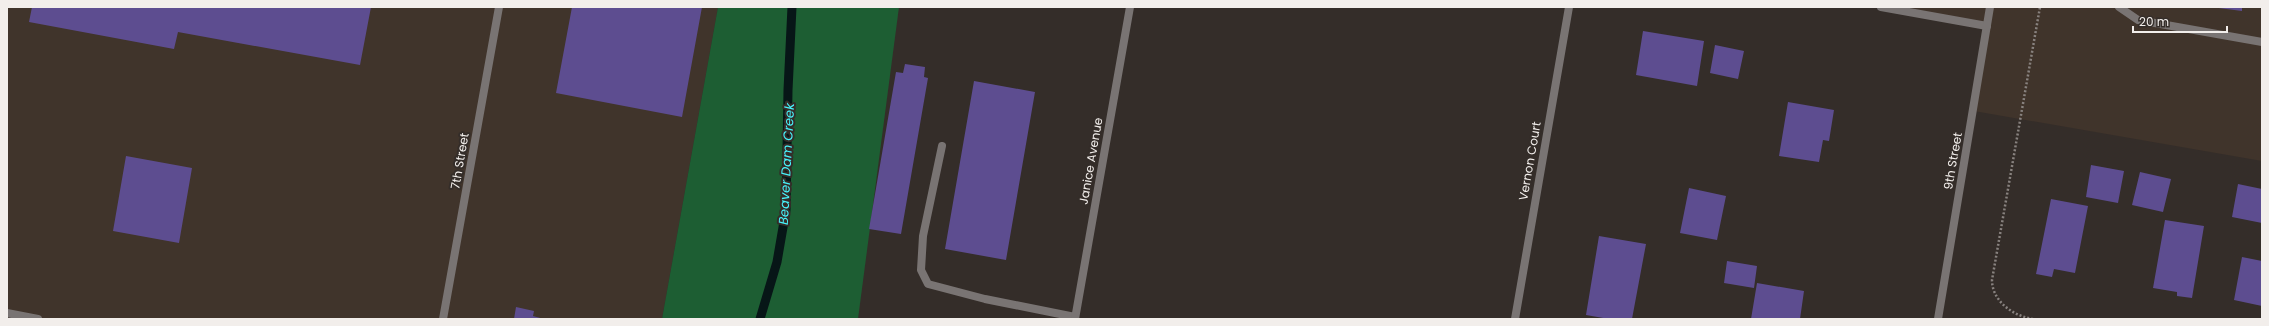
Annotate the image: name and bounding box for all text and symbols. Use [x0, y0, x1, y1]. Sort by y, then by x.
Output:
scale bar [2133, 8, 2227, 34]
text: 20 m [2139, 13, 2169, 30]
water label: Beaver Dam Creek [774, 101, 799, 225]
street label: Janice Avenue [1074, 116, 1107, 206]
street label: Vernon Court [1514, 120, 1545, 202]
street label: 7th Street [446, 131, 473, 190]
street label: 9th Street [1939, 131, 1966, 191]

